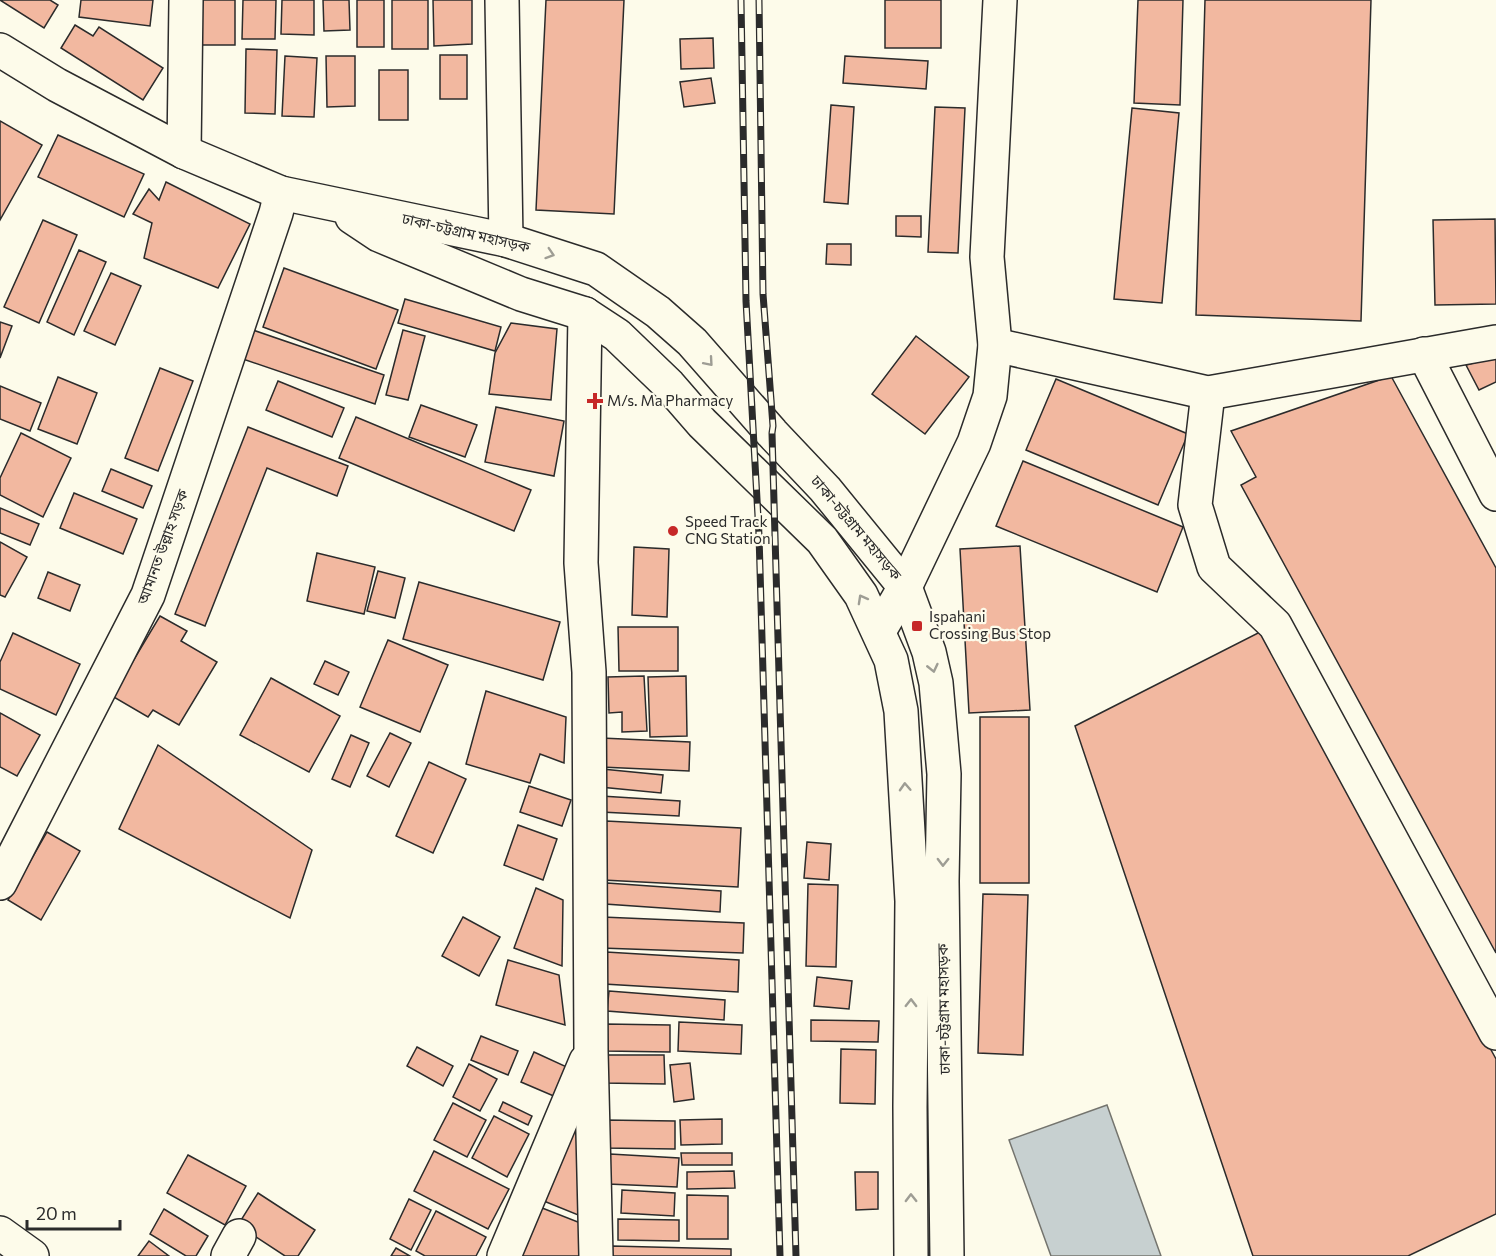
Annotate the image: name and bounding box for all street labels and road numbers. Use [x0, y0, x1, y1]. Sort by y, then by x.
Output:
street label: ঢাকা-চট্টগ্রাম মহাসড়ক [399, 208, 533, 256]
street label: ঢাকা-চট্টগ্রাম মহাসড়ক [807, 471, 906, 584]
street label: আমানত উল্লাহ সড়ক [133, 486, 191, 607]
street label: ঢাকা-চট্টগ্রাম মহাসড়ক [933, 943, 953, 1076]

